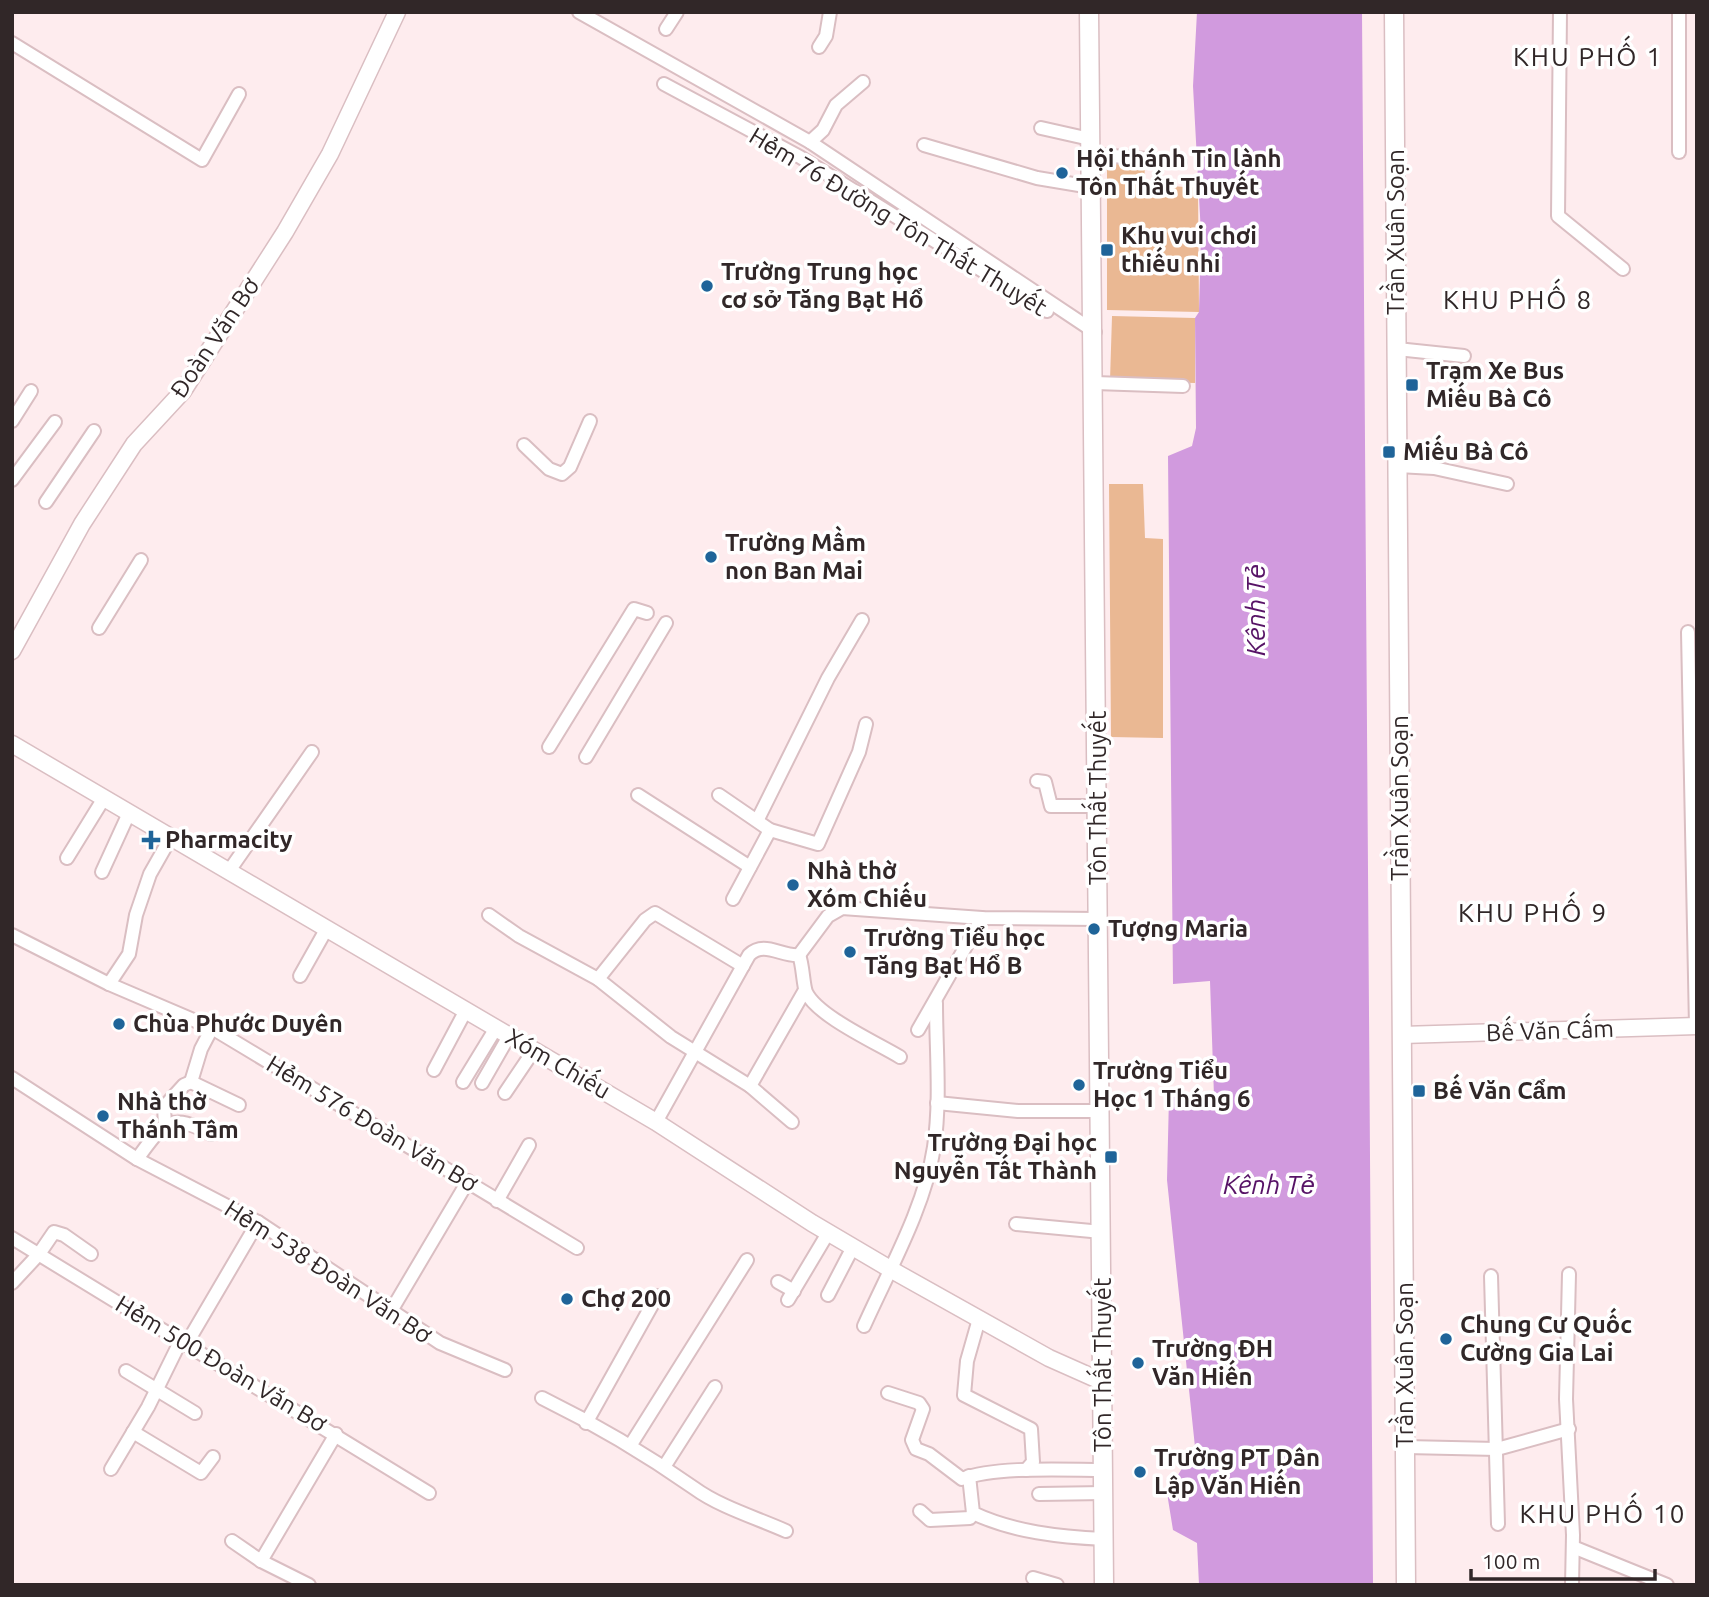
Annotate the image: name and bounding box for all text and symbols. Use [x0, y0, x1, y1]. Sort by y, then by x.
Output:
district label: KHU PHỐ 1 [1513, 35, 1663, 71]
street label: Hẻm 76 Đường Tôn Thất Thuyết [745, 119, 1054, 322]
place label: Hội thánh Tin lành Tôn Thất Thuyết [1076, 145, 1282, 200]
street label: Trần Xuân Soạn [1378, 149, 1409, 315]
marker: Hội thánh Tin lành Tôn Thất Thuyết [1054, 165, 1070, 181]
place label: Khu vui chơi thiếu nhi [1121, 222, 1257, 277]
marker: Khu vui chơi thiếu nhi [1099, 242, 1115, 258]
place label: Trường Trung học cơ sở Tăng Bạt Hổ [721, 258, 923, 313]
street label: Đoàn Văn Bơ [165, 273, 265, 403]
marker: Trường Trung học cơ sở Tăng Bạt Hổ [699, 278, 715, 294]
district label: KHU PHỐ 8 [1443, 278, 1593, 314]
place label: Trạm Xe Bus Miếu Bà Cô [1426, 357, 1564, 412]
marker: Trạm Xe Bus Miếu Bà Cô [1404, 377, 1420, 393]
place label: Miếu Bà Cô [1403, 434, 1529, 465]
marker: Miếu Bà Cô [1381, 444, 1397, 460]
place label: Trường Mầm non Ban Mai [725, 525, 866, 584]
marker: Trường Mầm non Ban Mai [703, 549, 719, 565]
water label: Kênh Tẻ [1241, 564, 1270, 656]
street label: Tôn Thất Thuyết [1080, 710, 1111, 885]
street label: Trần Xuân Soạn [1382, 715, 1413, 881]
place label: Pharmacity [165, 826, 293, 853]
marker: Pharmacity [143, 832, 159, 848]
place label: Nhà thờ Xóm Chiếu [807, 857, 927, 912]
marker: Nhà thờ Xóm Chiếu [785, 877, 801, 893]
district label: KHU PHỐ 9 [1458, 891, 1608, 927]
place label: Tượng Maria [1108, 915, 1248, 942]
marker: Tượng Maria [1086, 921, 1102, 937]
place label: Trường Tiểu học Tăng Bạt Hổ B [864, 924, 1045, 979]
marker: Trường Tiểu học Tăng Bạt Hổ B [842, 944, 858, 960]
place label: Chùa Phước Duyên [133, 1010, 343, 1037]
street label: Bế Văn Cấm [1485, 1011, 1614, 1046]
marker: Chùa Phước Duyên [111, 1016, 127, 1032]
street label: Xóm Chiếu [501, 1019, 617, 1104]
street label: Hẻm 576 Đoàn Văn Bơ [262, 1050, 482, 1197]
place label: Trường Tiểu Học 1 Tháng 6 [1093, 1057, 1250, 1112]
place label: Bế Văn Cẩm [1433, 1073, 1567, 1104]
marker: Trường Tiểu Học 1 Tháng 6 [1071, 1077, 1087, 1093]
marker: Bế Văn Cẩm [1411, 1083, 1427, 1099]
place label: Nhà thờ Thánh Tâm [117, 1088, 239, 1143]
marker: Nhà thờ Thánh Tâm [95, 1108, 111, 1124]
place label: Trường Đại học Nguyễn Tất Thành [894, 1129, 1097, 1184]
marker: Trường Đại học Nguyễn Tất Thành [1103, 1149, 1119, 1165]
water label: Kênh Tẻ [1223, 1170, 1315, 1199]
street label: Hẻm 538 Đoàn Văn Bơ [220, 1195, 437, 1349]
street label: Tôn Thất Thuyết [1085, 1277, 1116, 1452]
street label: Trần Xuân Soạn [1387, 1282, 1418, 1448]
place label: Chợ 200 [581, 1285, 671, 1312]
street label: Hẻm 500 Đoàn Văn Bơ [111, 1290, 331, 1437]
marker: Chợ 200 [559, 1291, 575, 1307]
place label: Chung Cư Quốc Cường Gia Lai [1460, 1307, 1632, 1366]
marker: Chung Cư Quốc Cường Gia Lai [1438, 1331, 1454, 1347]
place label: Trường ĐH Văn Hiến [1152, 1335, 1273, 1390]
marker: Trường ĐH Văn Hiến [1130, 1355, 1146, 1371]
place label: Trường PT Dân Lập Văn Hiến [1154, 1444, 1320, 1499]
marker: Trường PT Dân Lập Văn Hiến [1132, 1464, 1148, 1480]
district label: KHU PHỐ 10 [1520, 1492, 1686, 1528]
scale bar [1471, 1538, 1655, 1582]
text: 100 m [1482, 1549, 1540, 1573]

